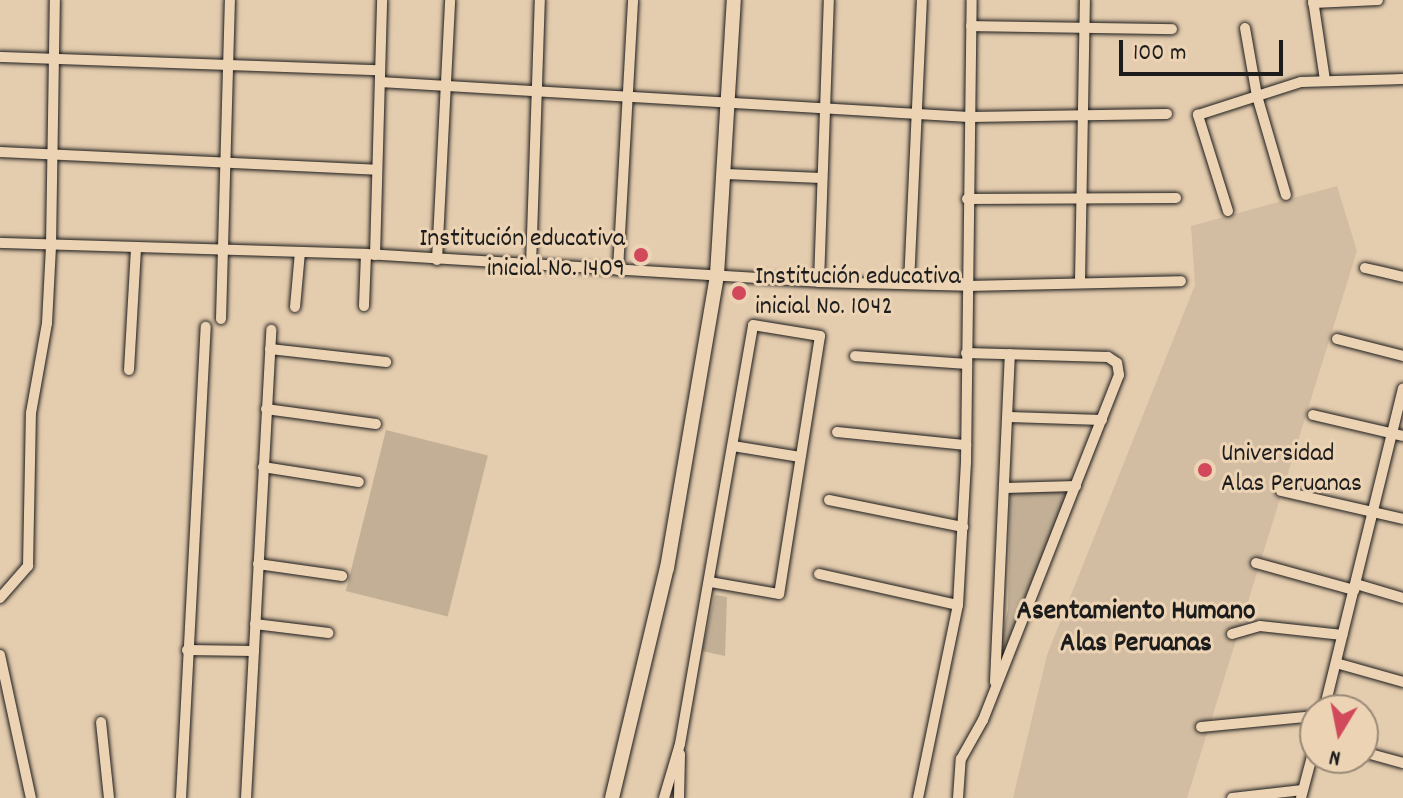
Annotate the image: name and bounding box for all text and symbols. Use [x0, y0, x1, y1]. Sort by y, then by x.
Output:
scale bar [1123, 24, 1287, 74]
text: 100 m [1133, 37, 1186, 71]
place label: Institución educativa inicial No. 1409 [419, 224, 625, 286]
marker: Institución educativa inicial No. 1409 [632, 246, 650, 264]
place label: Institución educativa inicial No. 1042 [755, 262, 961, 324]
marker: Institución educativa inicial No. 1042 [730, 284, 748, 302]
place label: Universidad Alas Peruanas [1221, 439, 1362, 500]
marker: Universidad Alas Peruanas [1196, 461, 1214, 479]
district label: Asentamiento Humano Alas Peruanas [1017, 596, 1255, 662]
north arrow [1299, 694, 1379, 774]
text: N [1327, 740, 1343, 772]

